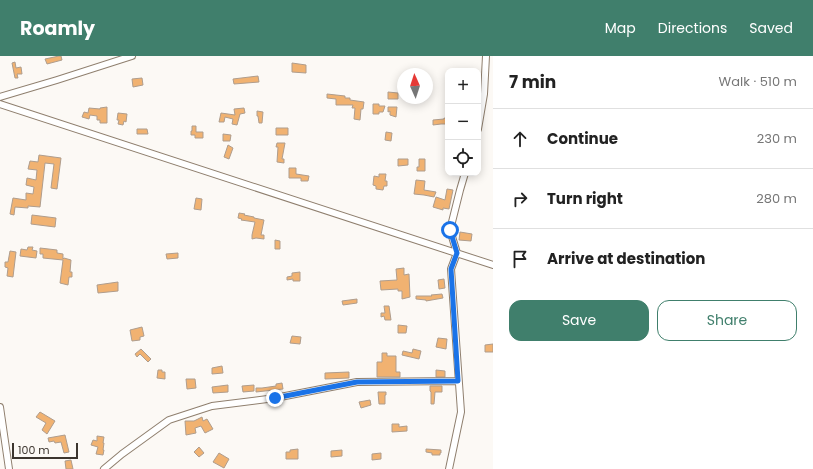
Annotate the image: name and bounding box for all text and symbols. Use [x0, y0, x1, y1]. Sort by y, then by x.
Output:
text: Roamly [20, 15, 95, 42]
text: Map [605, 18, 636, 38]
text: Directions [658, 18, 727, 38]
text: Saved [749, 18, 793, 38]
north arrow [397, 68, 433, 104]
map controls [445, 68, 481, 176]
button: + [445, 68, 481, 104]
text: 7 min [509, 70, 556, 94]
text: Walk · 510 m [719, 72, 797, 91]
button: − [445, 104, 481, 140]
icon: ahead [509, 128, 531, 150]
text: Continue [547, 128, 618, 149]
text: 230 m [757, 129, 797, 148]
button: locate [445, 140, 481, 176]
icon: right [509, 188, 531, 210]
text: Turn right [547, 188, 623, 209]
text: 280 m [756, 189, 797, 208]
route start [441, 221, 459, 239]
icon: arrive [509, 248, 531, 270]
text: Arrive at destination [547, 248, 705, 269]
button: Save [509, 300, 649, 341]
button: Share [657, 300, 797, 341]
route end [266, 389, 284, 407]
scale bar [12, 441, 78, 460]
text: 100 m [18, 442, 50, 458]

